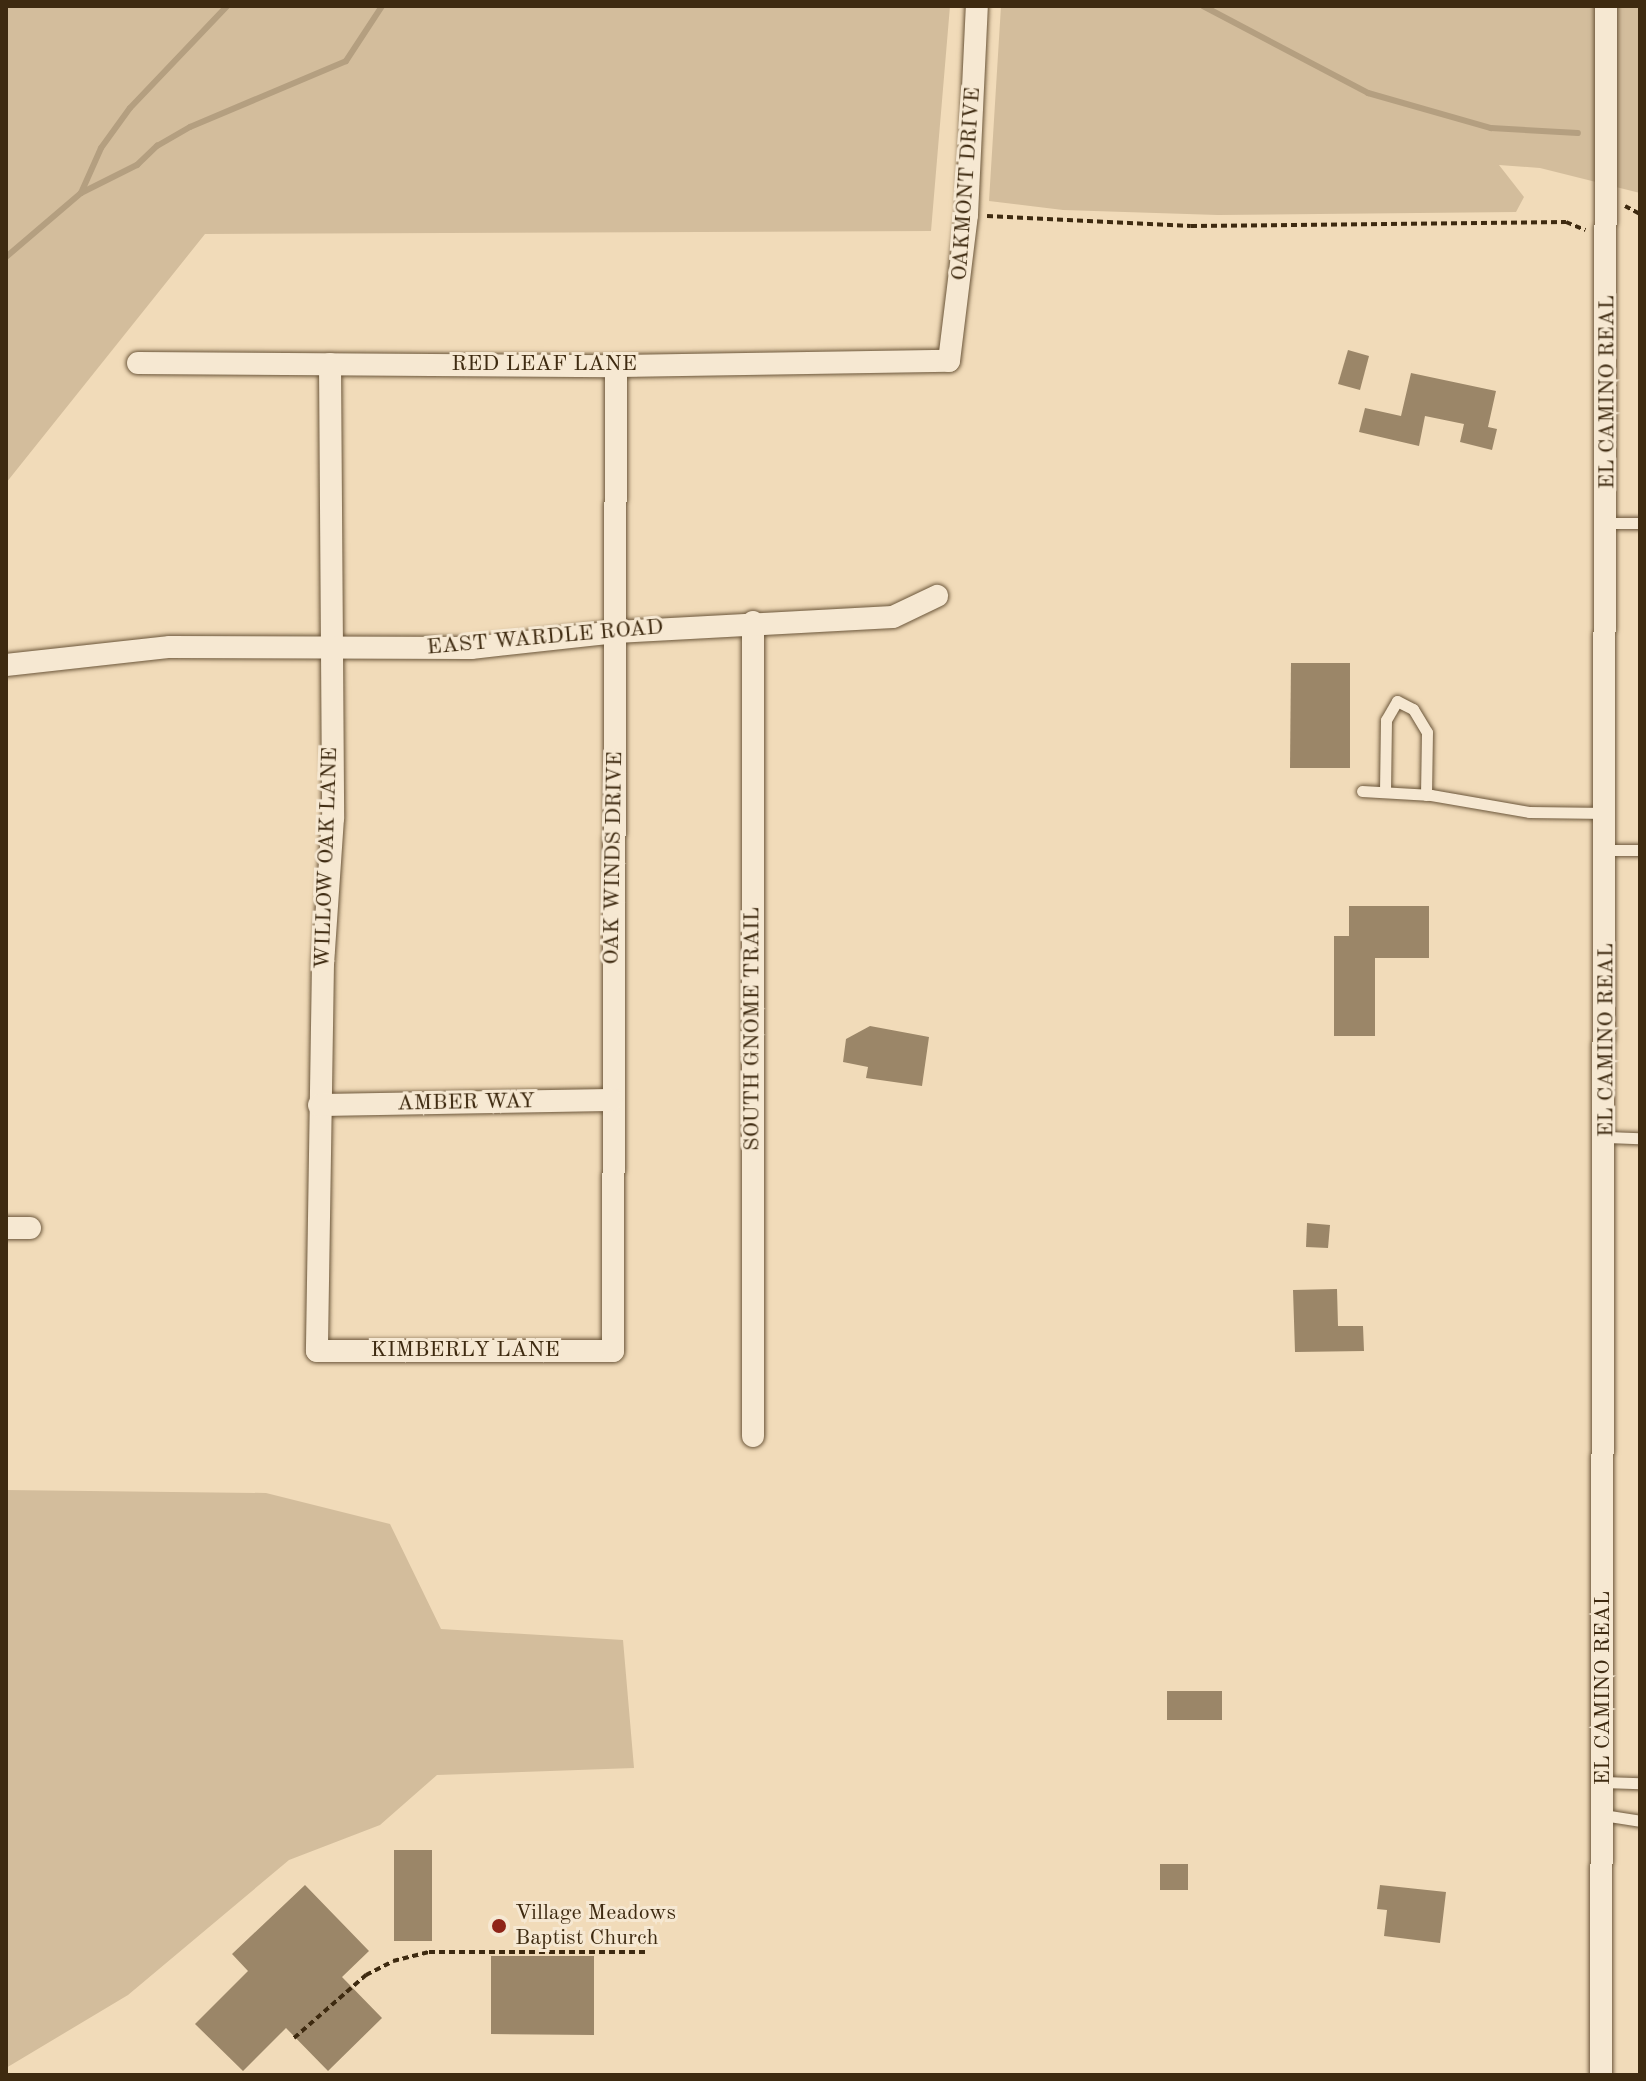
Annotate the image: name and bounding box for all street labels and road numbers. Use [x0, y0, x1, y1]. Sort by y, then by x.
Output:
street label: OAKMONT DRIVE [947, 86, 987, 282]
street label: EL CAMINO REAL [1595, 295, 1621, 489]
street label: RED LEAF LANE [451, 352, 637, 378]
street label: EAST WARDLE ROAD [426, 615, 664, 661]
street label: WILLOW OAK LANE [310, 746, 344, 970]
street label: OAK WINDS DRIVE [599, 751, 629, 965]
street label: SOUTH GNOME TRAIL [740, 907, 766, 1151]
street label: EL CAMINO REAL [1594, 943, 1620, 1137]
street label: AMBER WAY [397, 1089, 535, 1117]
street label: KIMBERLY LANE [370, 1338, 560, 1364]
street label: EL CAMINO REAL [1591, 1591, 1617, 1785]

